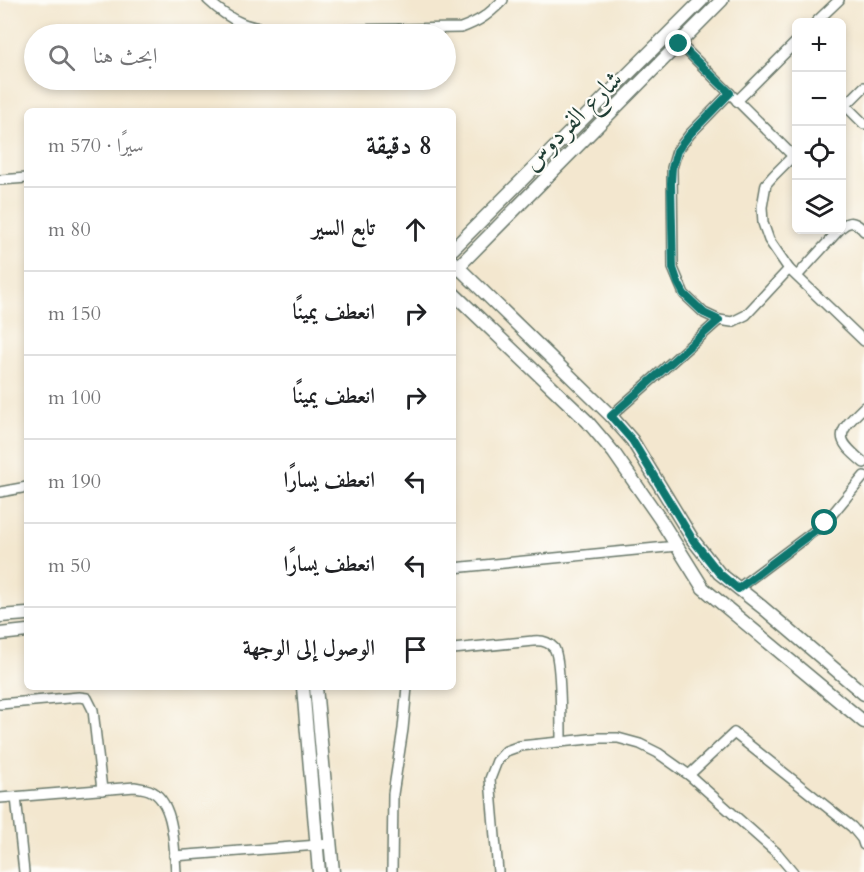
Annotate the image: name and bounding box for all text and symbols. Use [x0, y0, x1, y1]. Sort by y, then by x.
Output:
map controls [792, 18, 846, 234]
button: + [792, 18, 846, 72]
search box [24, 24, 456, 90]
route end [665, 30, 691, 56]
icon: search [45, 41, 78, 74]
text: ابحث هنا [93, 41, 158, 71]
street label: شارع الفردوس [514, 62, 633, 181]
button: − [792, 72, 846, 126]
button: locate [792, 126, 846, 180]
text: 8 دقيقة [366, 128, 432, 163]
text: سيرًا · 570 m [48, 132, 144, 159]
button: layers [792, 180, 846, 234]
text: تابع السير [312, 213, 375, 243]
icon: ahead [399, 213, 432, 246]
text: 80 m [48, 216, 91, 243]
text: انعطف يمينًا [292, 297, 375, 327]
icon: right [399, 297, 432, 330]
text: 150 m [48, 300, 101, 327]
text: انعطف يمينًا [292, 381, 375, 411]
icon: right [399, 381, 432, 414]
text: 100 m [48, 384, 101, 411]
text: انعطف يسارًا [284, 465, 375, 495]
icon: left [399, 465, 432, 498]
text: 190 m [48, 468, 101, 495]
route start [811, 509, 837, 535]
text: انعطف يسارًا [284, 549, 375, 579]
icon: left [399, 549, 432, 582]
text: 50 m [48, 552, 91, 579]
text: الوصول إلى الوجهة [243, 633, 375, 663]
icon: arrive [399, 633, 432, 666]

